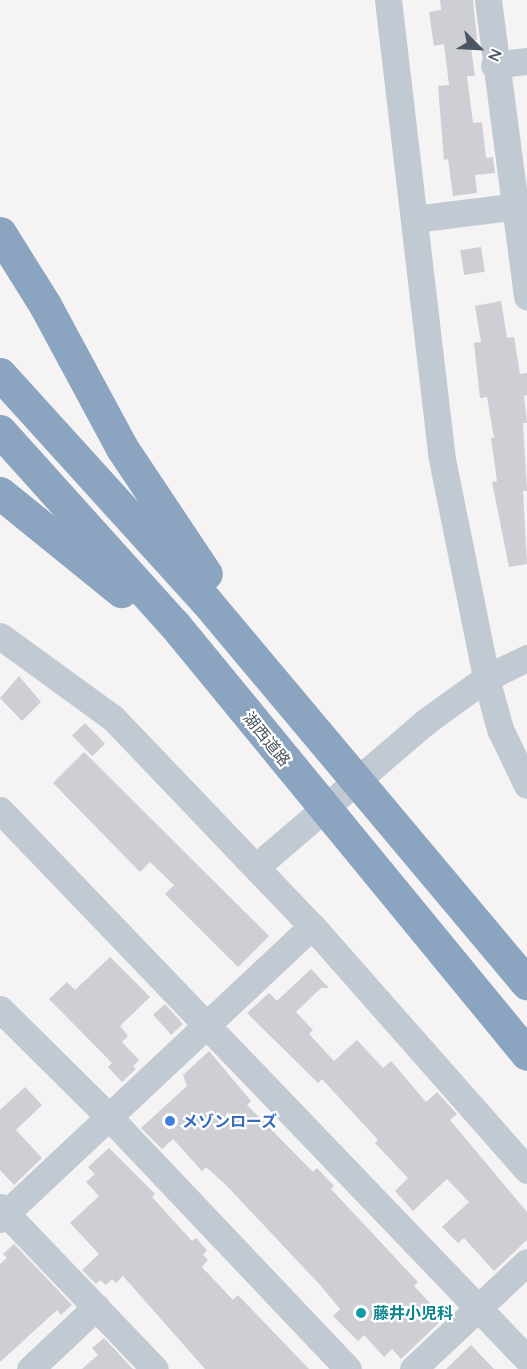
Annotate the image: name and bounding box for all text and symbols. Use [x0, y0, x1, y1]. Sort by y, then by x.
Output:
north arrow [449, 18, 509, 78]
text: N [484, 46, 507, 65]
street label: 湖西道路 [239, 708, 295, 770]
place label: メゾンローズ [182, 1111, 278, 1131]
marker: メゾンローズ [163, 1114, 177, 1128]
place label: 藤井小児科 [373, 1303, 453, 1323]
marker: 藤井小児科 [354, 1306, 368, 1320]

